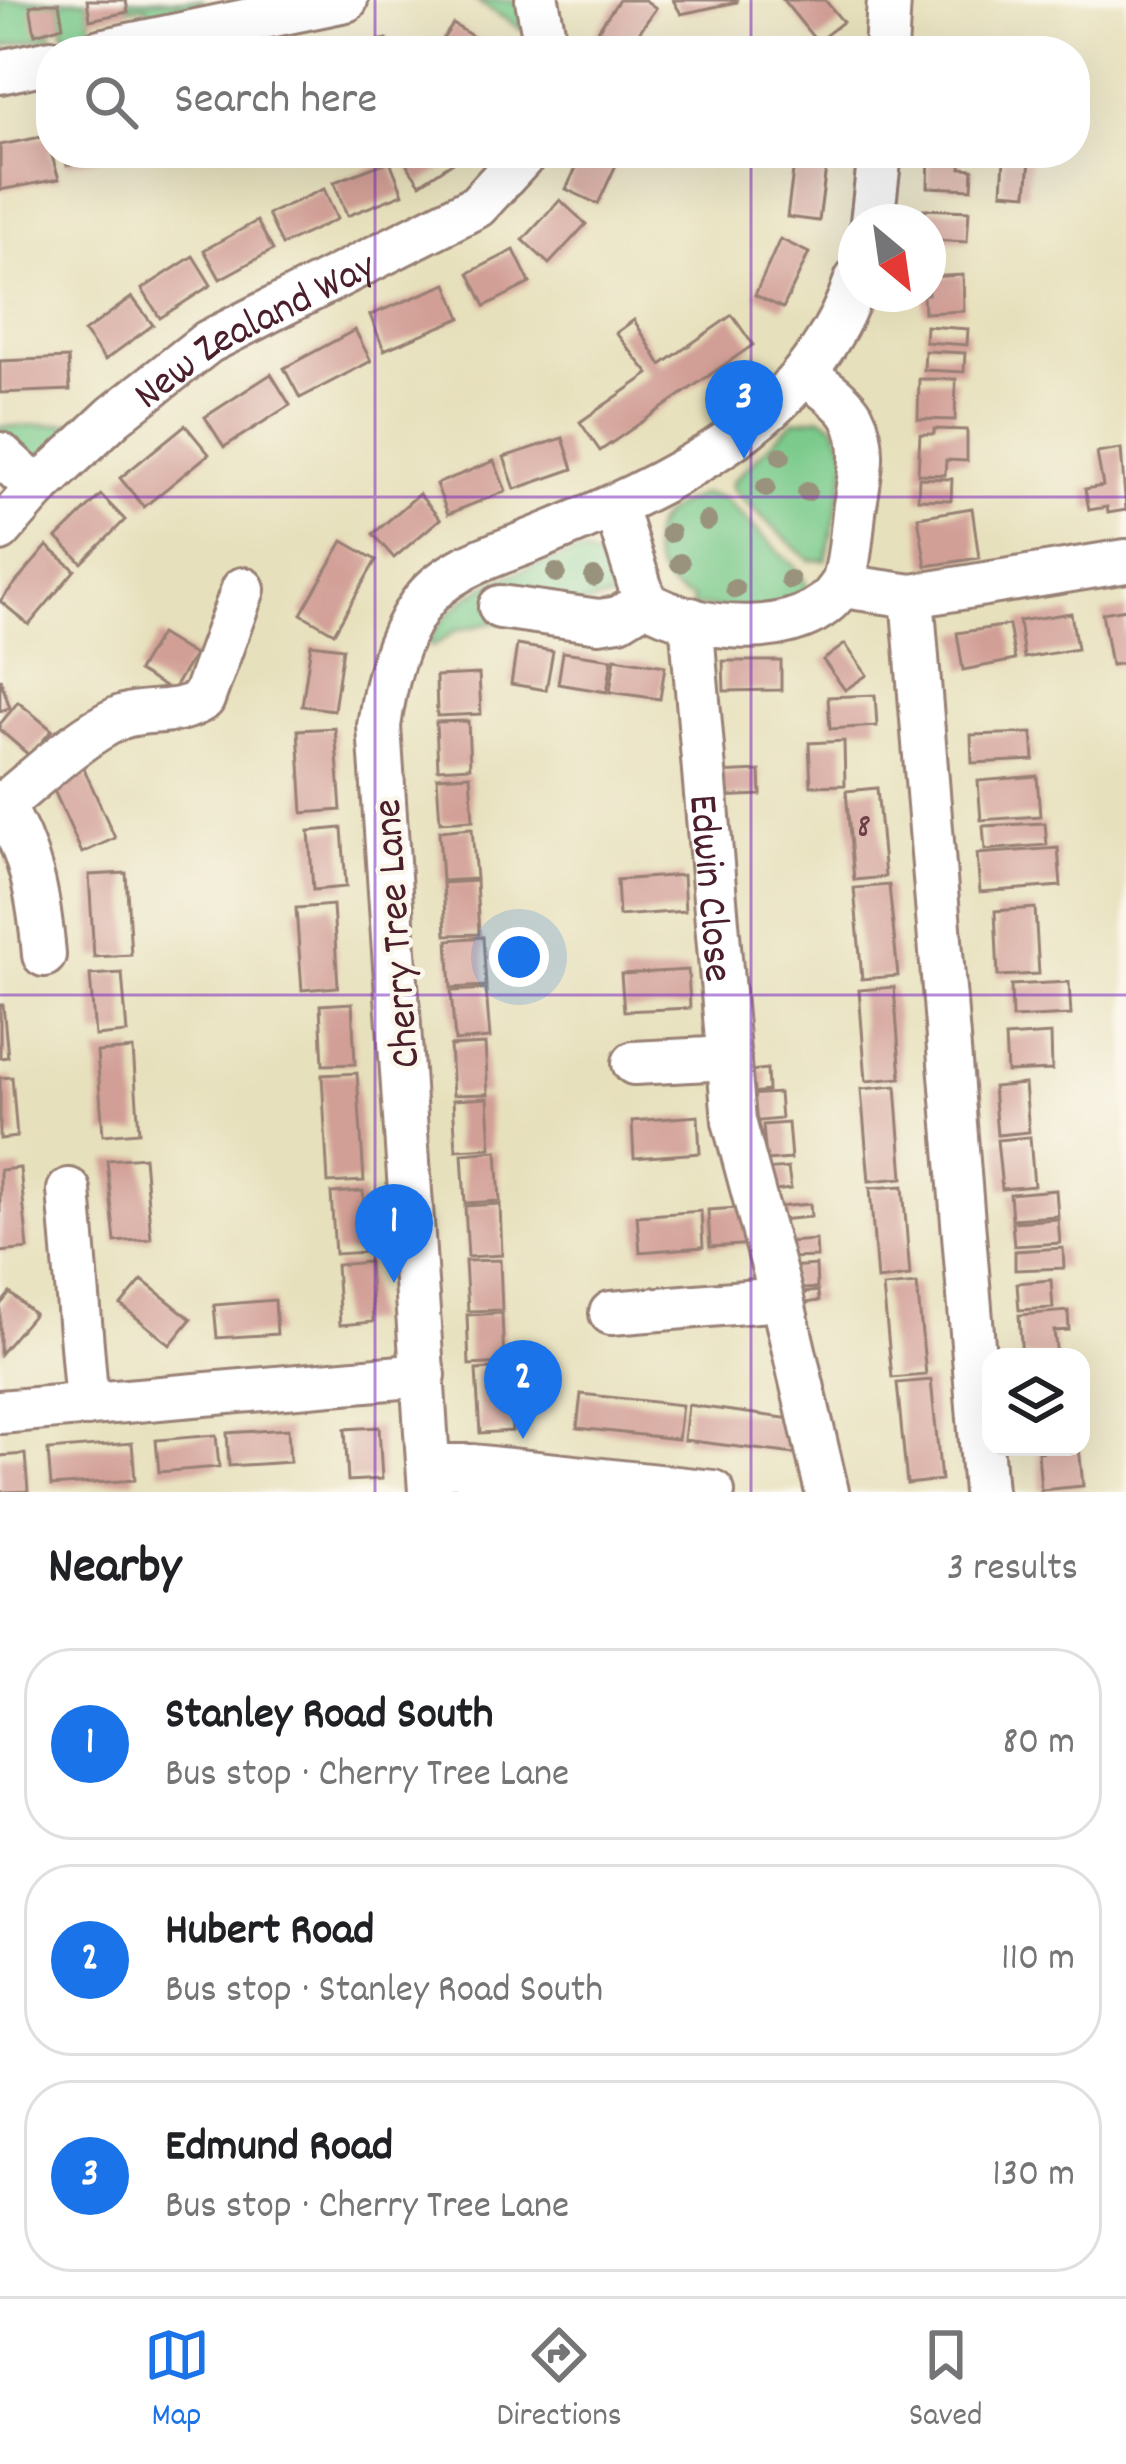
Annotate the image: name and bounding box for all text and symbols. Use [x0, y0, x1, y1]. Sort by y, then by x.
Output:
search box [36, 36, 1090, 168]
icon: search [78, 69, 144, 135]
text: Search here [174, 70, 377, 134]
north arrow [838, 204, 946, 312]
street label: New Zealand Way [123, 239, 388, 427]
pin: 3 [705, 360, 783, 459]
street label: Edwin Close [669, 792, 745, 985]
street label: Cherry Tree Lane [361, 797, 439, 1070]
house number: 8 [857, 803, 871, 855]
your location [489, 927, 549, 987]
pin: 1 [355, 1184, 433, 1283]
pin: 2 [484, 1340, 562, 1439]
map controls [982, 1348, 1090, 1456]
button: layers [982, 1348, 1090, 1456]
text: Nearby [48, 1534, 181, 1606]
text: 3 results [947, 1543, 1078, 1598]
text: Stanley Road South [165, 1685, 493, 1749]
text: 1 [86, 1717, 94, 1772]
text: 80 m [1002, 1717, 1075, 1772]
text: Bus stop · Cherry Tree Lane [165, 1749, 569, 1804]
text: Hubert Road [165, 1901, 374, 1965]
text: 2 [81, 1933, 99, 1988]
text: 110 m [1001, 1933, 1075, 1988]
text: Bus stop · Stanley Road South [165, 1965, 603, 2020]
text: Edmund Road [165, 2117, 393, 2181]
text: 3 [81, 2149, 99, 2204]
text: 130 m [992, 2149, 1075, 2204]
text: Bus stop · Cherry Tree Lane [165, 2181, 569, 2236]
tab: Map [144, 2322, 210, 2441]
tab: Directions [497, 2322, 622, 2441]
tab: Saved [909, 2322, 982, 2441]

